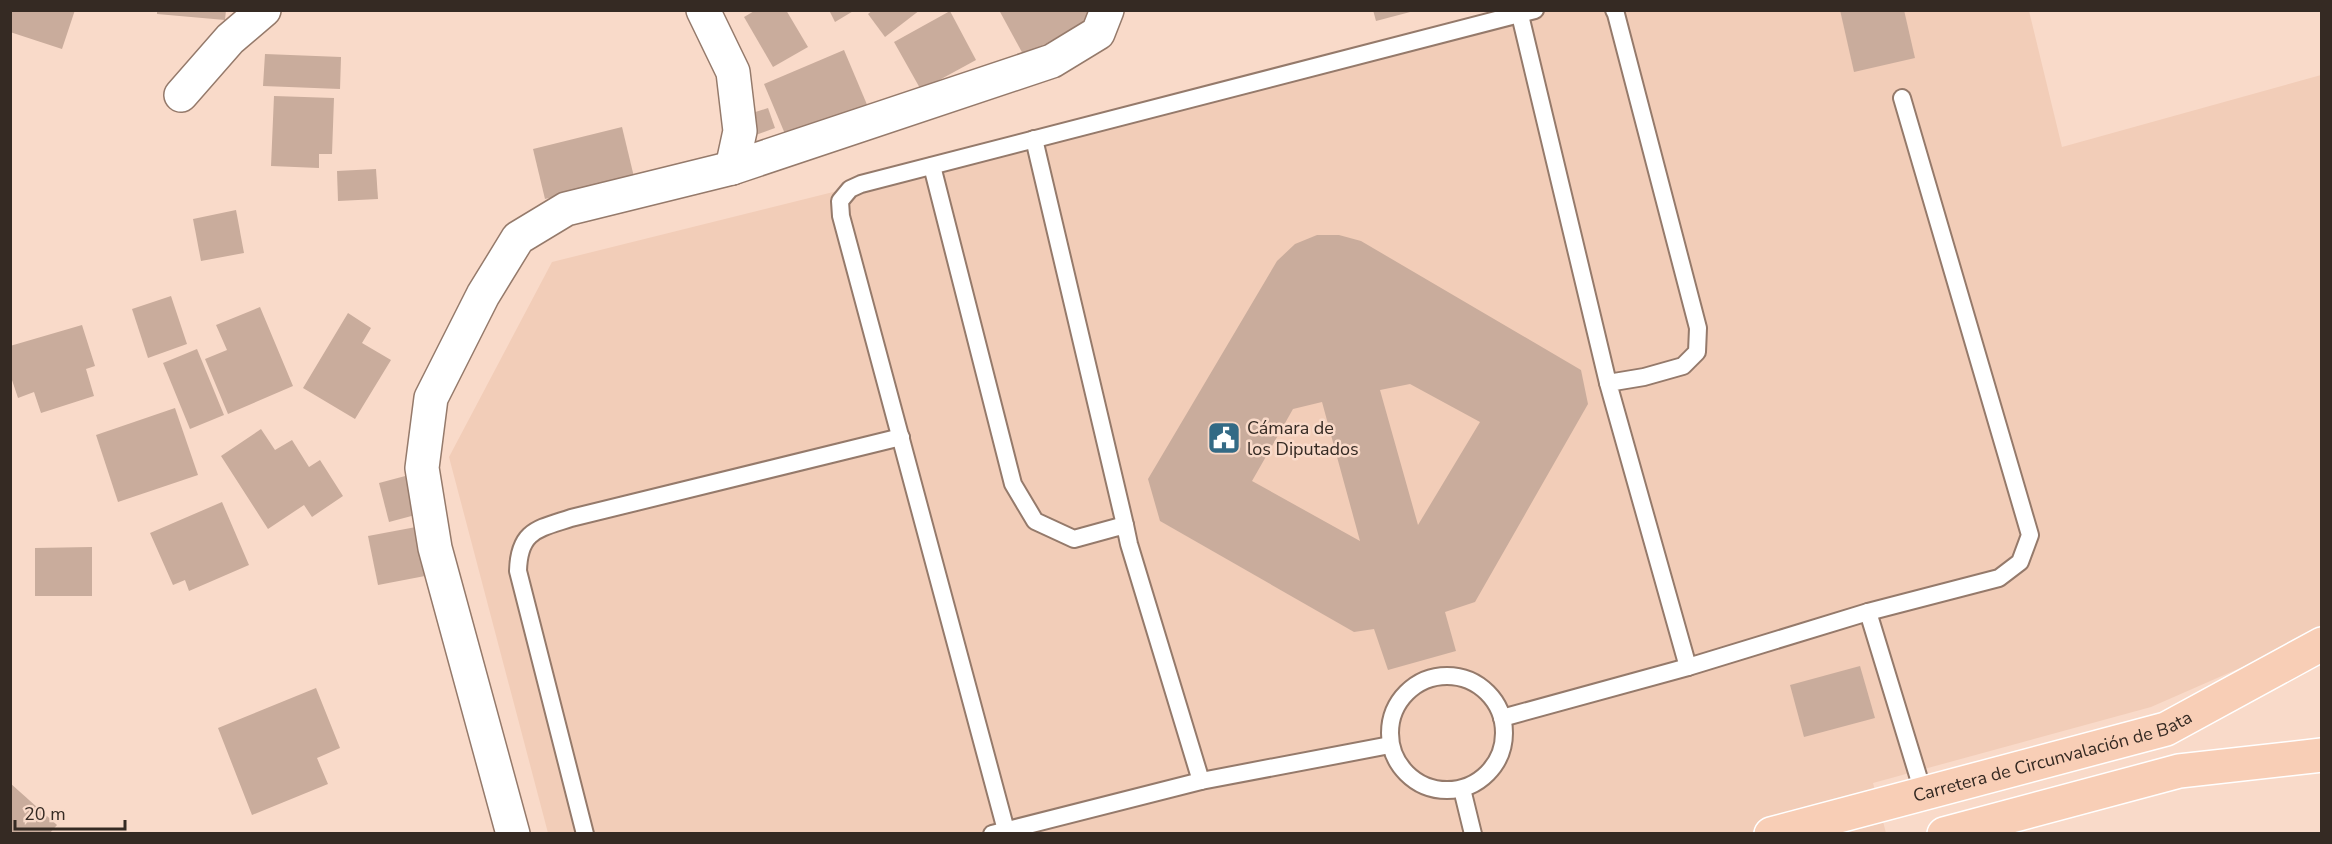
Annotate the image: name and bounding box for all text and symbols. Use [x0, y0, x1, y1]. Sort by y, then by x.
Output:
place label: Cámara de los Diputados [1247, 416, 1359, 461]
public building icon: Cámara de los Diputados [1206, 420, 1242, 456]
street label: Carretera de Circunvalación de Bata [1910, 705, 2196, 808]
scale bar [15, 793, 124, 831]
text: 20 m [24, 802, 66, 826]

